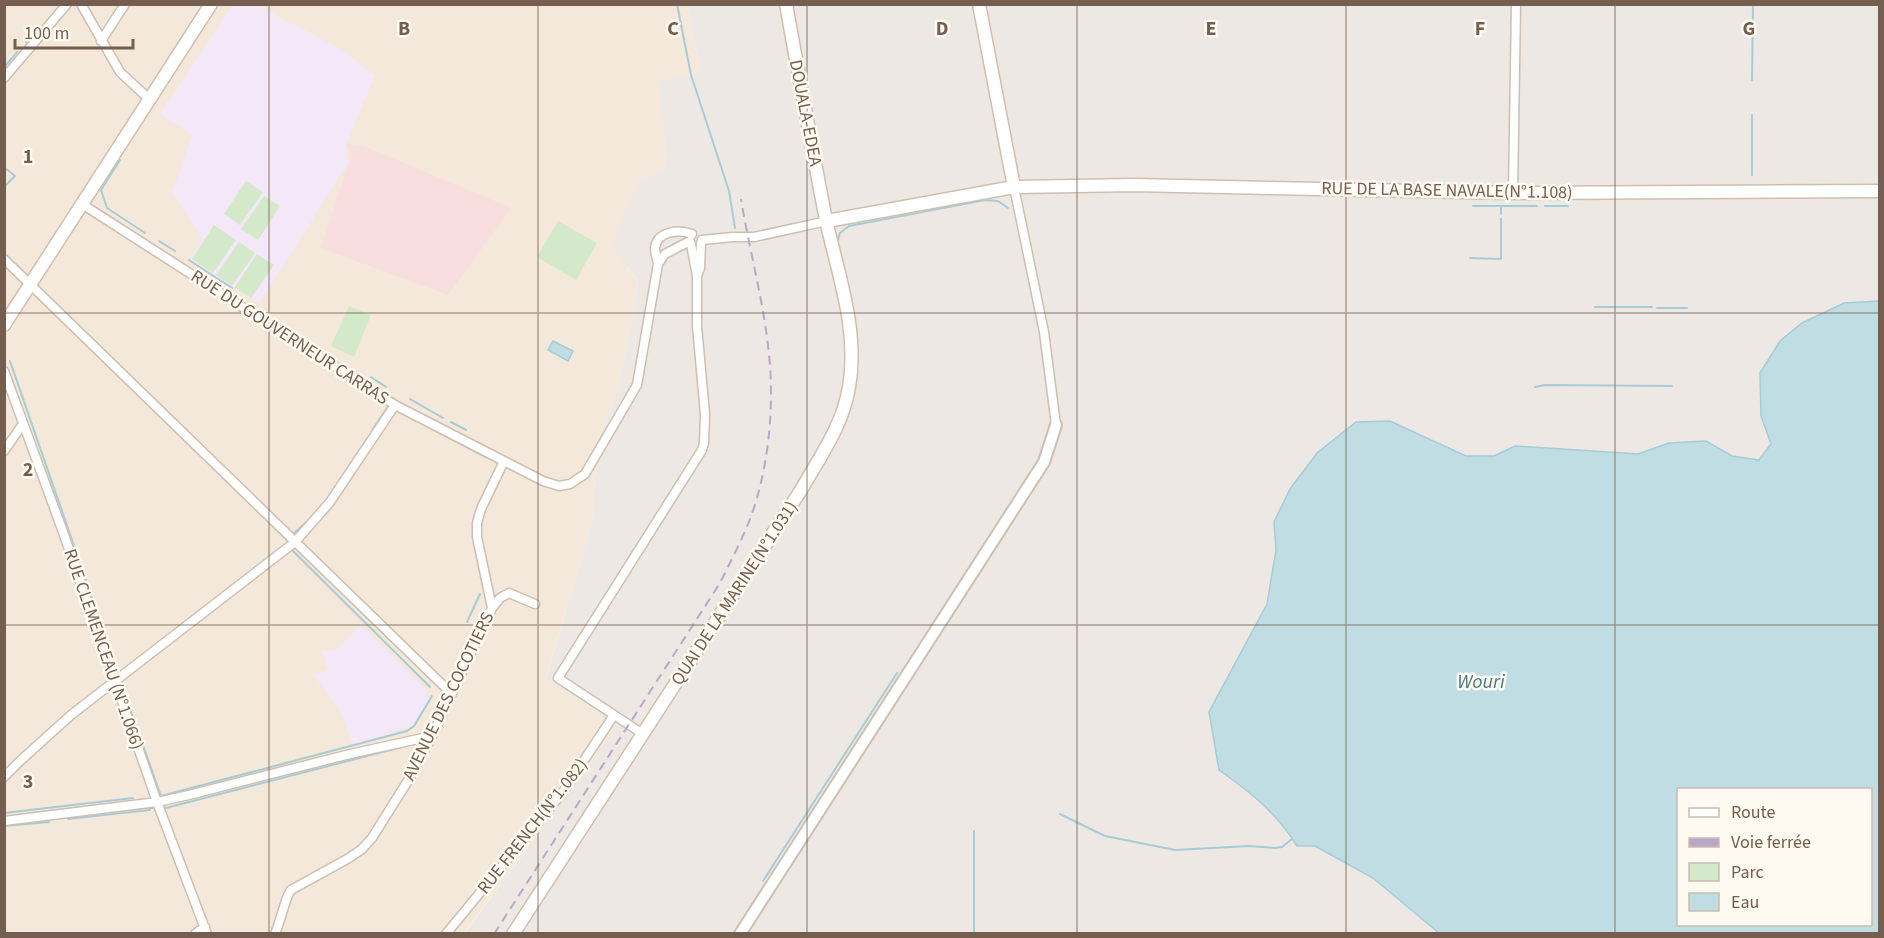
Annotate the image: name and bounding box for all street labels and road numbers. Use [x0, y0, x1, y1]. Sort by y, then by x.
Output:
street label: DOUALA-EDEA [783, 58, 828, 169]
street label: RUE DE LA BASE NAVALE(N°1.108) [1321, 176, 1573, 205]
street label: RUE DU GOUVERNEUR CARRAS [186, 264, 394, 411]
street label: QUAI DE LA MARINE(N°1.031) [665, 496, 804, 690]
street label: RUE CLEMENCEAU (N°1.066) [57, 545, 150, 753]
street label: AVENUE DES COCOTIERS [397, 608, 500, 785]
street label: RUE FRENCH(N°1.082) [471, 753, 593, 899]

